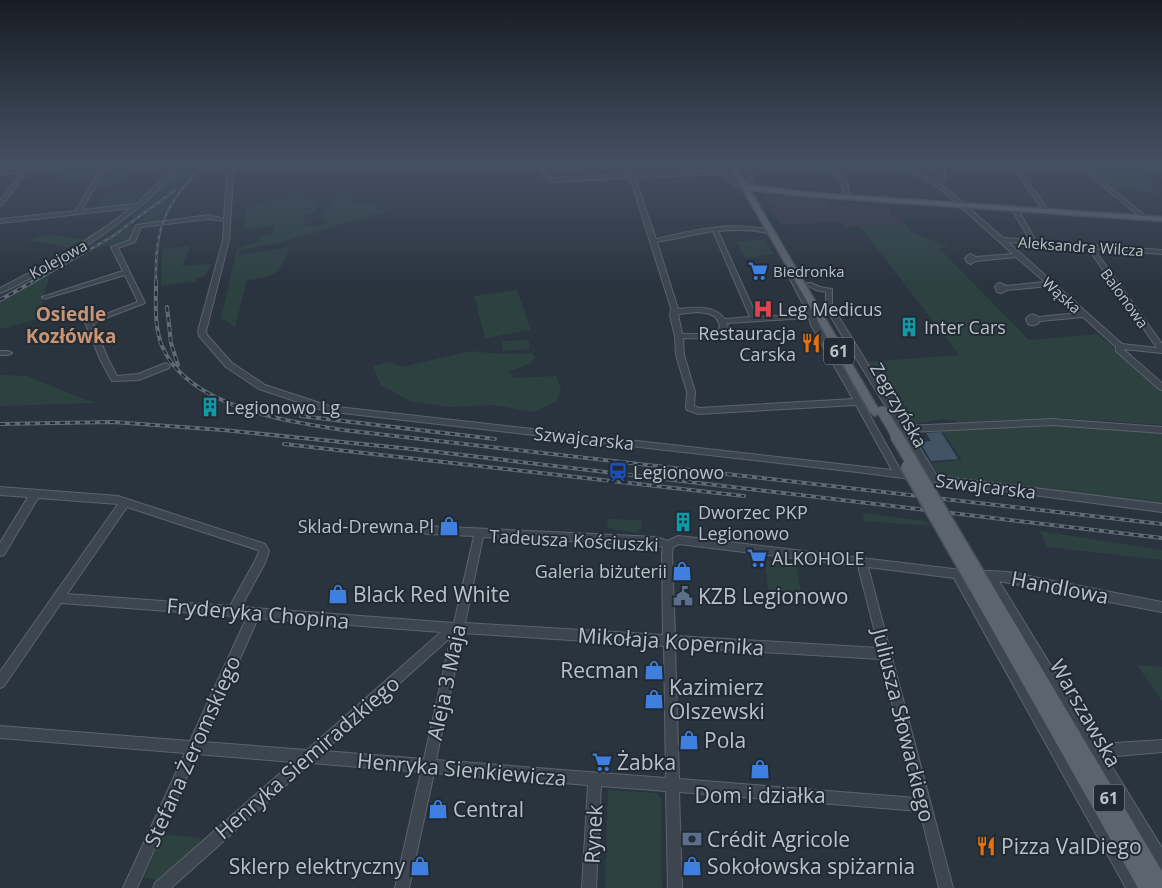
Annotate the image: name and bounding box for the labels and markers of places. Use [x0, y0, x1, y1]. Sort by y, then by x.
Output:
supermarket icon: Biedronka [747, 260, 769, 282]
place label: Biedronka [773, 261, 845, 281]
place label: Leg Medicus [778, 297, 882, 321]
hospital icon: Leg Medicus [752, 298, 774, 320]
place label: Inter Cars [924, 315, 1006, 339]
building icon: Inter Cars [898, 316, 920, 338]
place label: Restauracja Carska [698, 321, 796, 366]
restaurant icon: Restauracja Carska [800, 332, 822, 354]
place label: Legionowo Lg [225, 395, 340, 419]
building icon: Legionowo Lg [199, 396, 221, 418]
place label: Legionowo [633, 460, 724, 484]
station icon: Legionowo [607, 461, 629, 483]
place label: Dworzec PKP Legionowo [698, 500, 808, 545]
building icon: Dworzec PKP Legionowo [672, 511, 694, 533]
place label: Sklad-Drewna.Pl [298, 514, 434, 538]
shop icon: Sklad-Drewna.Pl [438, 515, 460, 537]
place label: ALKOHOLE [772, 546, 864, 570]
supermarket icon: ALKOHOLE [746, 547, 768, 569]
place label: Galeria biżuterii [535, 559, 667, 583]
shop icon: Galeria biżuterii [671, 560, 693, 582]
place label: Black Red White [353, 580, 510, 608]
place label: KZB Legionowo [698, 582, 848, 610]
shop icon: Black Red White [327, 583, 349, 605]
public building icon: KZB Legionowo [672, 585, 694, 607]
place label: Recman [560, 656, 639, 684]
shop icon: Recman [643, 659, 665, 681]
place label: Kazimierz Olszewski [669, 673, 765, 725]
shop icon: Kazimierz Olszewski [643, 688, 665, 710]
place label: Pola [704, 726, 746, 754]
shop icon: Pola [678, 729, 700, 751]
place label: Żabka [617, 748, 676, 776]
supermarket icon: Żabka [591, 751, 613, 773]
shop icon: Dom i działka [749, 758, 771, 780]
place label: Dom i działka [694, 781, 826, 809]
place label: Central [453, 795, 524, 823]
shop icon: Central [427, 798, 449, 820]
place label: Crédit Agricole [707, 825, 850, 853]
bank icon: Crédit Agricole [681, 828, 703, 850]
place label: Pizza ValDiego [1001, 832, 1142, 860]
restaurant icon: Pizza ValDiego [975, 835, 997, 857]
place label: Sklerp elektryczny [229, 852, 405, 880]
place label: Sokołowska spiżarnia [707, 852, 915, 880]
shop icon: Sklerp elektryczny [409, 855, 431, 877]
shop icon: Sokołowska spiżarnia [681, 855, 703, 877]

